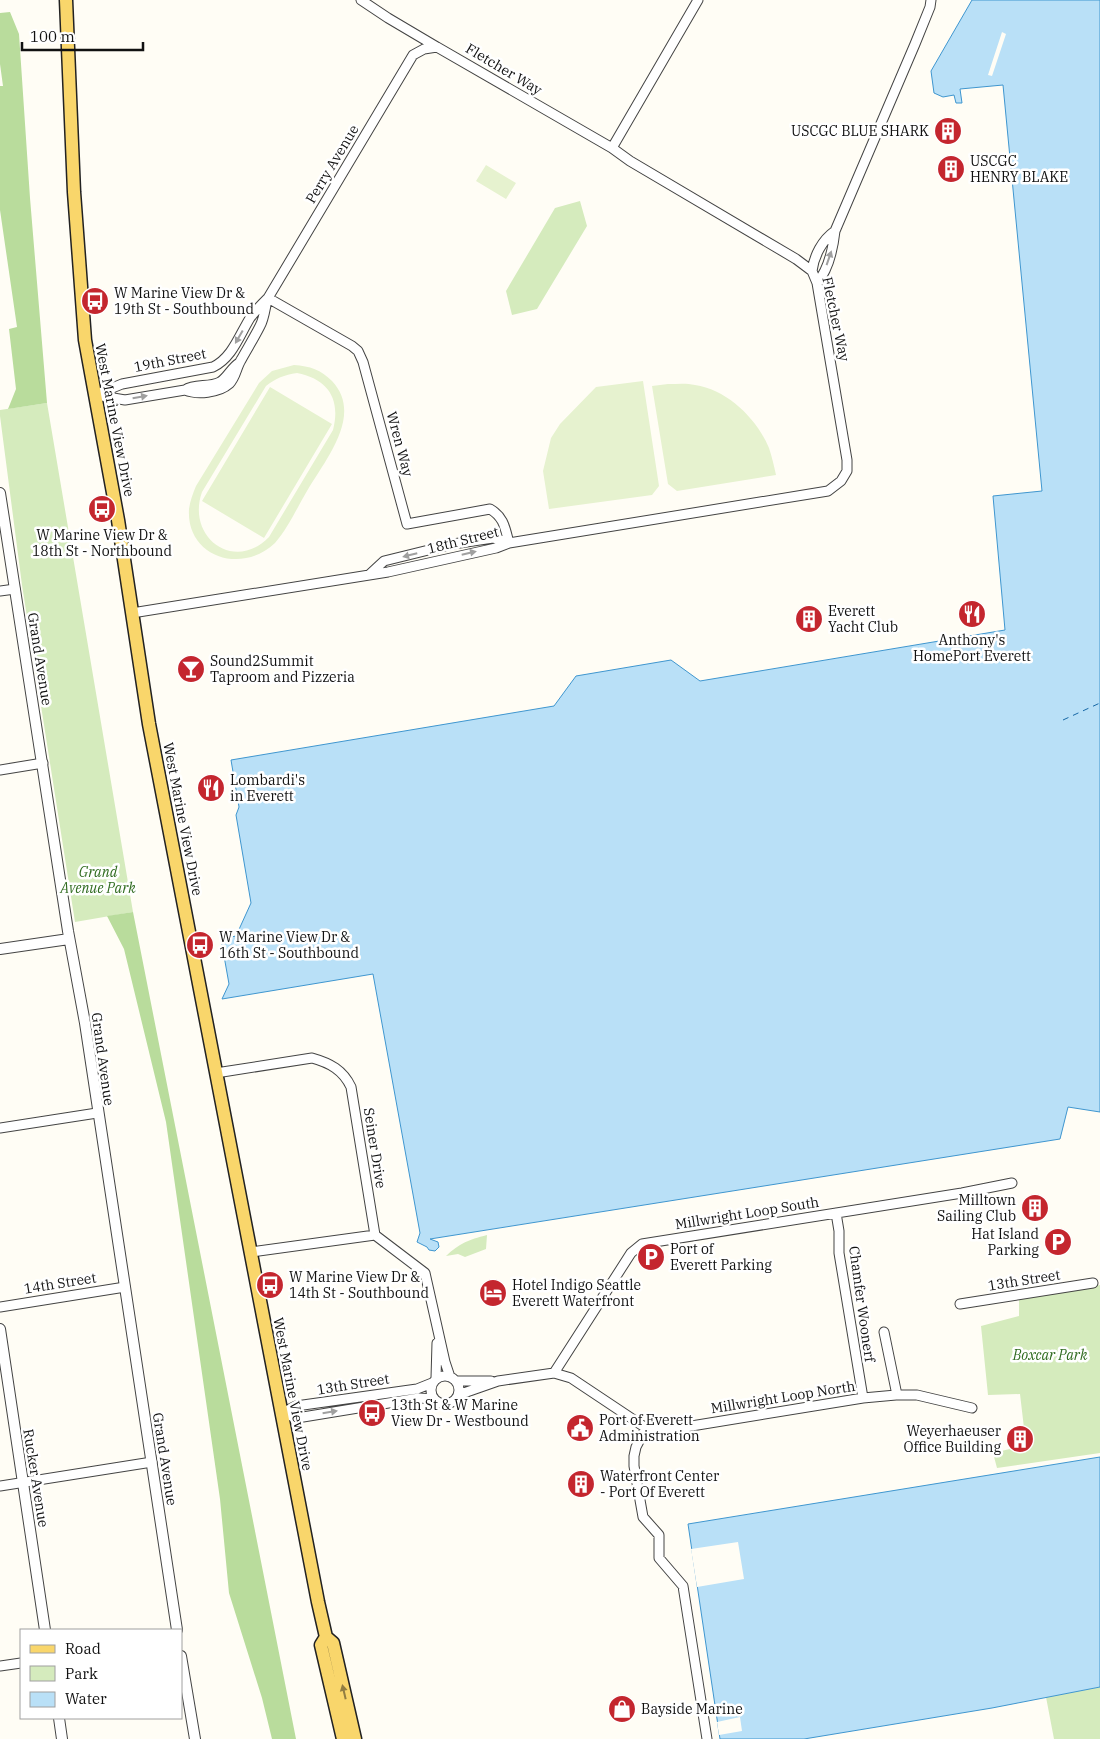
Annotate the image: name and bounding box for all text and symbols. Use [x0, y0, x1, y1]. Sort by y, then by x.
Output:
scale bar [22, 20, 144, 52]
text: 100 m [30, 27, 75, 46]
street label: Fletcher Way [462, 39, 546, 99]
building icon: USCGC BLUE SHARK [933, 116, 963, 146]
street label: Perry Avenue [301, 121, 363, 207]
place label: USCGC BLUE SHARK [791, 122, 929, 140]
place label: USCGC HENRY BLAKE [970, 152, 1068, 186]
building icon: USCGC HENRY BLAKE [936, 154, 966, 184]
one-way arrow [825, 250, 833, 265]
street label: Fletcher Way [818, 275, 854, 363]
place label: W Marine View Dr & 19th St - Southbound [114, 284, 254, 318]
bus stop icon: W Marine View Dr & 19th St - Southbound [80, 286, 110, 316]
one-way arrow [235, 330, 244, 343]
street label: West Marine View Drive [91, 342, 139, 498]
street label: 19th Street [132, 344, 208, 376]
one-way arrow [133, 392, 149, 400]
street label: Wren Way [383, 409, 417, 479]
bus stop icon: W Marine View Dr & 18th St - Northbound [87, 494, 117, 524]
street label: 18th Street [425, 522, 501, 558]
place label: W Marine View Dr & 18th St - Northbound [32, 526, 173, 560]
one-way arrow [462, 549, 477, 557]
one-way arrow [403, 551, 418, 559]
restaurant icon: Anthony's HomePort Everett [957, 599, 987, 629]
place label: Everett Yacht Club [828, 602, 898, 636]
building icon: Everett Yacht Club [794, 604, 824, 634]
street label: Grand Avenue [24, 611, 56, 707]
place label: Anthony's HomePort Everett [913, 631, 1031, 665]
place label: Sound2Summit Taproom and Pizzeria [210, 652, 355, 686]
bar icon: Sound2Summit Taproom and Pizzeria [176, 654, 206, 684]
street label: West Marine View Drive [159, 741, 207, 897]
place label: Lombardi's in Everett [230, 771, 305, 805]
restaurant icon: Lombardi's in Everett [196, 773, 226, 803]
park label: Grand Avenue Park [59, 863, 136, 897]
place label: W Marine View Dr & 16th St - Southbound [219, 928, 359, 962]
bus stop icon: W Marine View Dr & 16th St - Southbound [185, 930, 215, 960]
street label: Grand Avenue [88, 1011, 118, 1107]
street label: Seiner Drive [360, 1106, 390, 1190]
place label: Milltown Sailing Club [937, 1191, 1016, 1225]
street label: Millwright Loop South [674, 1193, 821, 1233]
building icon: Milltown Sailing Club [1020, 1193, 1050, 1223]
place label: Hat Island Parking [971, 1225, 1039, 1259]
parking icon: Hat Island Parking [1043, 1227, 1073, 1257]
place label: Port of Everett Parking [670, 1240, 772, 1274]
parking icon: Port of Everett Parking [636, 1242, 666, 1272]
street label: Chamfer Woonerf [845, 1245, 879, 1364]
street label: 13th Street [987, 1265, 1062, 1295]
street label: 14th Street [23, 1268, 98, 1298]
place label: W Marine View Dr & 14th St - Southbound [289, 1268, 429, 1302]
bus stop icon: W Marine View Dr & 14th St - Southbound [255, 1270, 285, 1300]
place label: Hotel Indigo Seattle Everett Waterfront [512, 1276, 641, 1310]
hotel icon: Hotel Indigo Seattle Everett Waterfront [478, 1278, 508, 1308]
street label: West Marine View Drive [269, 1316, 317, 1472]
park label: Boxcar Park [1012, 1346, 1088, 1364]
street label: 13th Street [316, 1369, 391, 1399]
street label: Millwright Loop North [710, 1377, 857, 1417]
place label: 13th St & W Marine View Dr - Westbound [391, 1396, 529, 1430]
bus stop icon: 13th St & W Marine View Dr - Westbound [357, 1398, 387, 1428]
one-way arrow [322, 1408, 338, 1416]
street label: Grand Avenue [149, 1411, 181, 1507]
place label: Port of Everett Administration [599, 1411, 700, 1445]
public building icon: Port of Everett Administration [565, 1413, 595, 1443]
place label: Weyerhaeuser Office Building [903, 1422, 1002, 1456]
building icon: Weyerhaeuser Office Building [1005, 1424, 1035, 1454]
street label: Rucker Avenue [19, 1428, 53, 1528]
place label: Waterfront Center - Port Of Everett [600, 1467, 720, 1501]
building icon: Waterfront Center - Port Of Everett [566, 1469, 596, 1499]
legend [20, 1629, 182, 1719]
text: Road [65, 1639, 101, 1658]
text: Park [65, 1664, 98, 1683]
one-way arrow [340, 1684, 348, 1699]
text: Water [65, 1689, 107, 1708]
shop icon: Bayside Marine [607, 1694, 637, 1724]
place label: Bayside Marine [641, 1700, 743, 1718]

